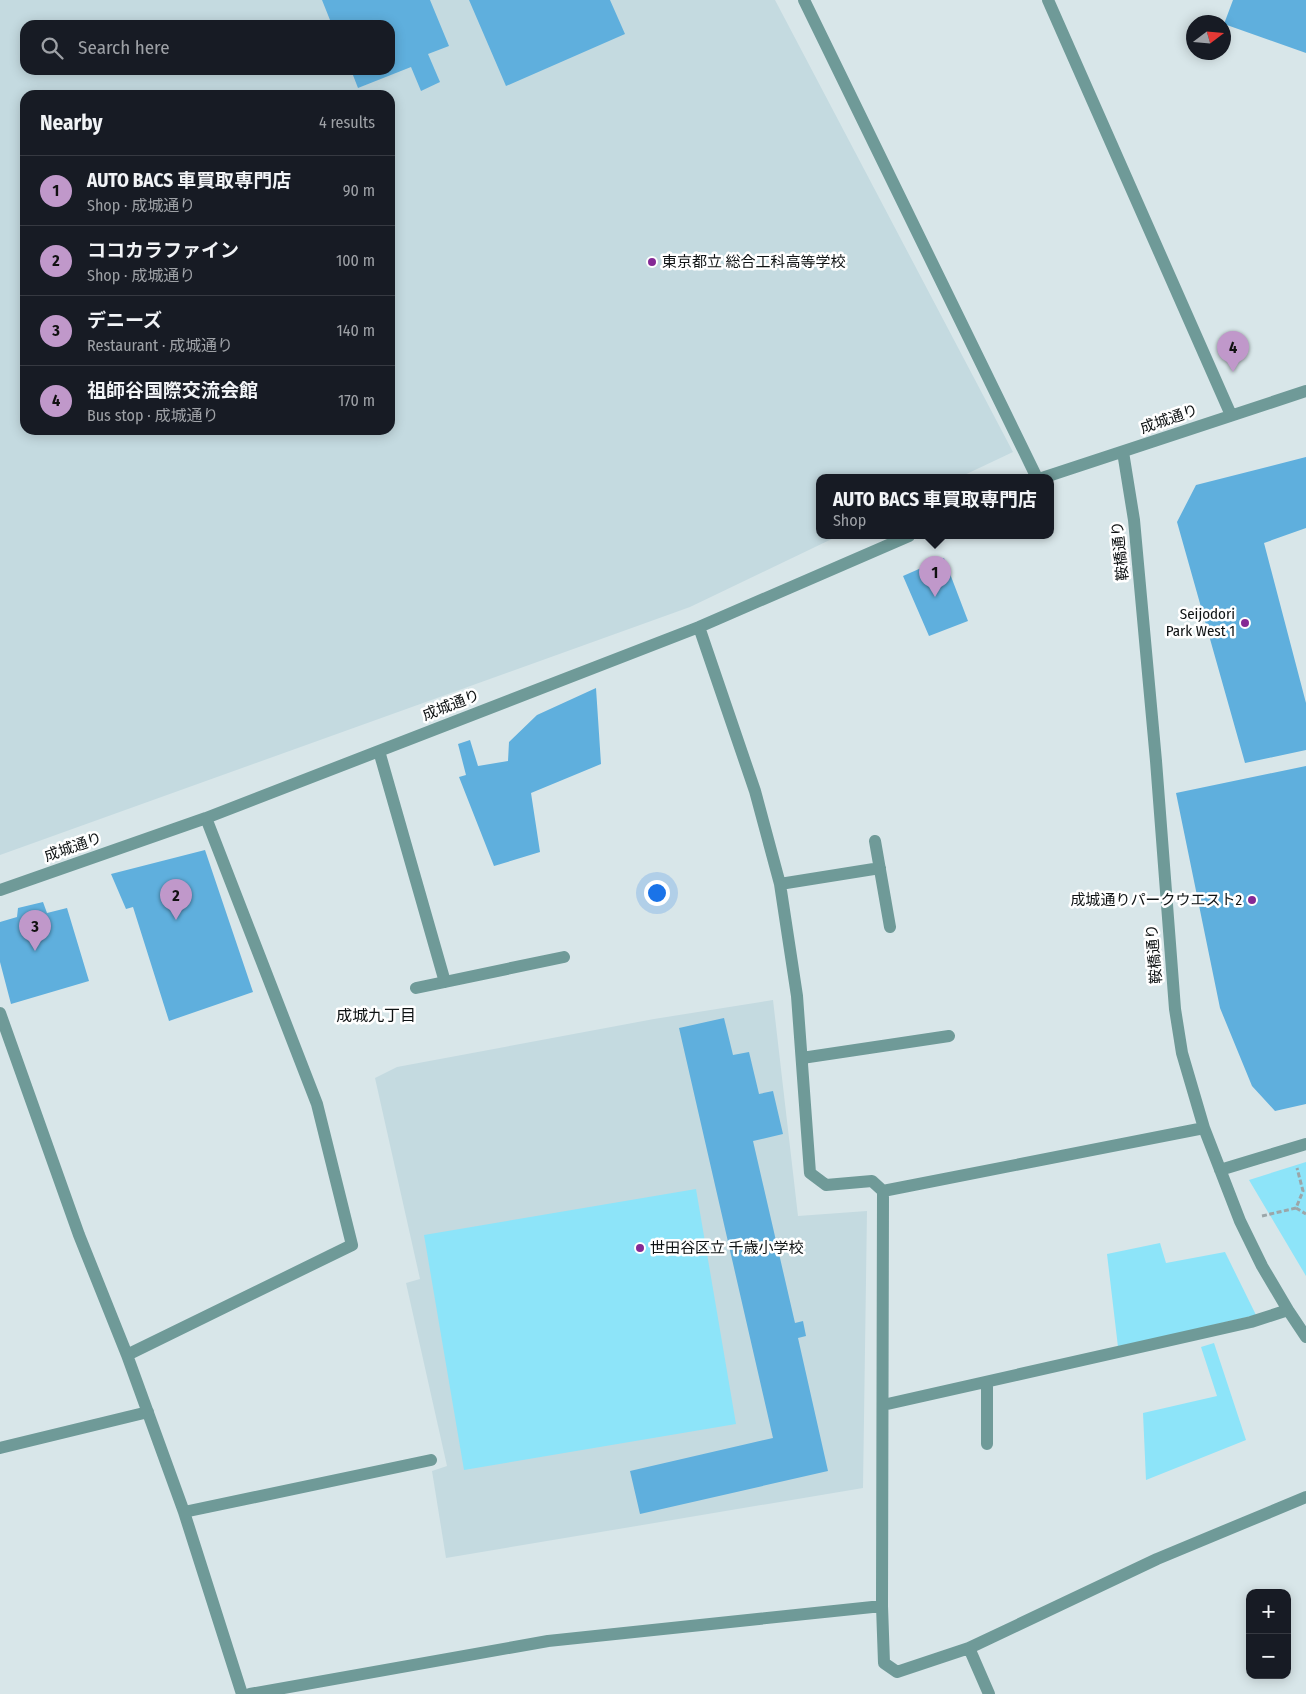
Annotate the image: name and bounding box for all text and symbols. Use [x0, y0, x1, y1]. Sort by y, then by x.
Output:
north arrow [1186, 15, 1231, 60]
search box [20, 20, 395, 75]
icon: search [38, 34, 66, 62]
text: Search here [78, 36, 170, 59]
text: Nearby [40, 110, 102, 136]
text: 4 results [319, 113, 375, 132]
text: AUTO BACS 車買取専門店 [87, 169, 291, 192]
text: 1 [53, 181, 59, 200]
text: 90 m [343, 181, 375, 200]
text: Shop · 成城通り [87, 196, 195, 215]
text: ココカラファイン [87, 239, 239, 262]
text: 2 [52, 251, 60, 270]
text: 100 m [336, 251, 375, 270]
place label: 東京都立 総合工科高等学校 [662, 253, 846, 271]
marker: 東京都立 総合工科高等学校 [646, 256, 658, 268]
text: Shop · 成城通り [87, 266, 195, 285]
text: デニーズ [87, 309, 162, 332]
text: 3 [52, 321, 60, 340]
text: 140 m [337, 321, 375, 340]
pin: 4 [1217, 331, 1249, 372]
text: Restaurant · 成城通り [87, 336, 233, 355]
text: 祖師谷国際交流会館 [87, 379, 258, 402]
text: 4 [52, 391, 60, 410]
text: 170 m [338, 391, 375, 410]
street label: 成城通り [1138, 401, 1200, 437]
text: Bus stop · 成城通り [87, 406, 218, 425]
popup [816, 474, 1054, 539]
text: AUTO BACS 車買取専門店 [833, 488, 1037, 511]
text: Shop [833, 511, 866, 530]
street label: 鞍橋通り [1108, 520, 1132, 582]
pin: 1 [919, 556, 951, 597]
place label: Seijodori Park West 1 [1166, 605, 1235, 640]
marker: Seijodori Park West 1 [1239, 617, 1251, 629]
street label: 成城通り [420, 686, 482, 724]
street label: 成城通り [42, 829, 104, 865]
pin: 2 [160, 879, 192, 920]
your location [644, 880, 670, 906]
place label: 成城通りパークウエスト2 [1070, 891, 1242, 909]
marker: 成城通りパークウエスト2 [1246, 894, 1258, 906]
pin: 3 [19, 910, 51, 951]
street label: 鞍橋通り [1142, 923, 1166, 985]
district label: 成城九丁目 [336, 1006, 416, 1025]
place label: 世田谷区立 千歳小学校 [650, 1239, 804, 1257]
marker: 世田谷区立 千歳小学校 [634, 1242, 646, 1254]
map controls [1246, 1589, 1291, 1679]
button: + [1246, 1589, 1291, 1634]
button: − [1246, 1634, 1291, 1679]

